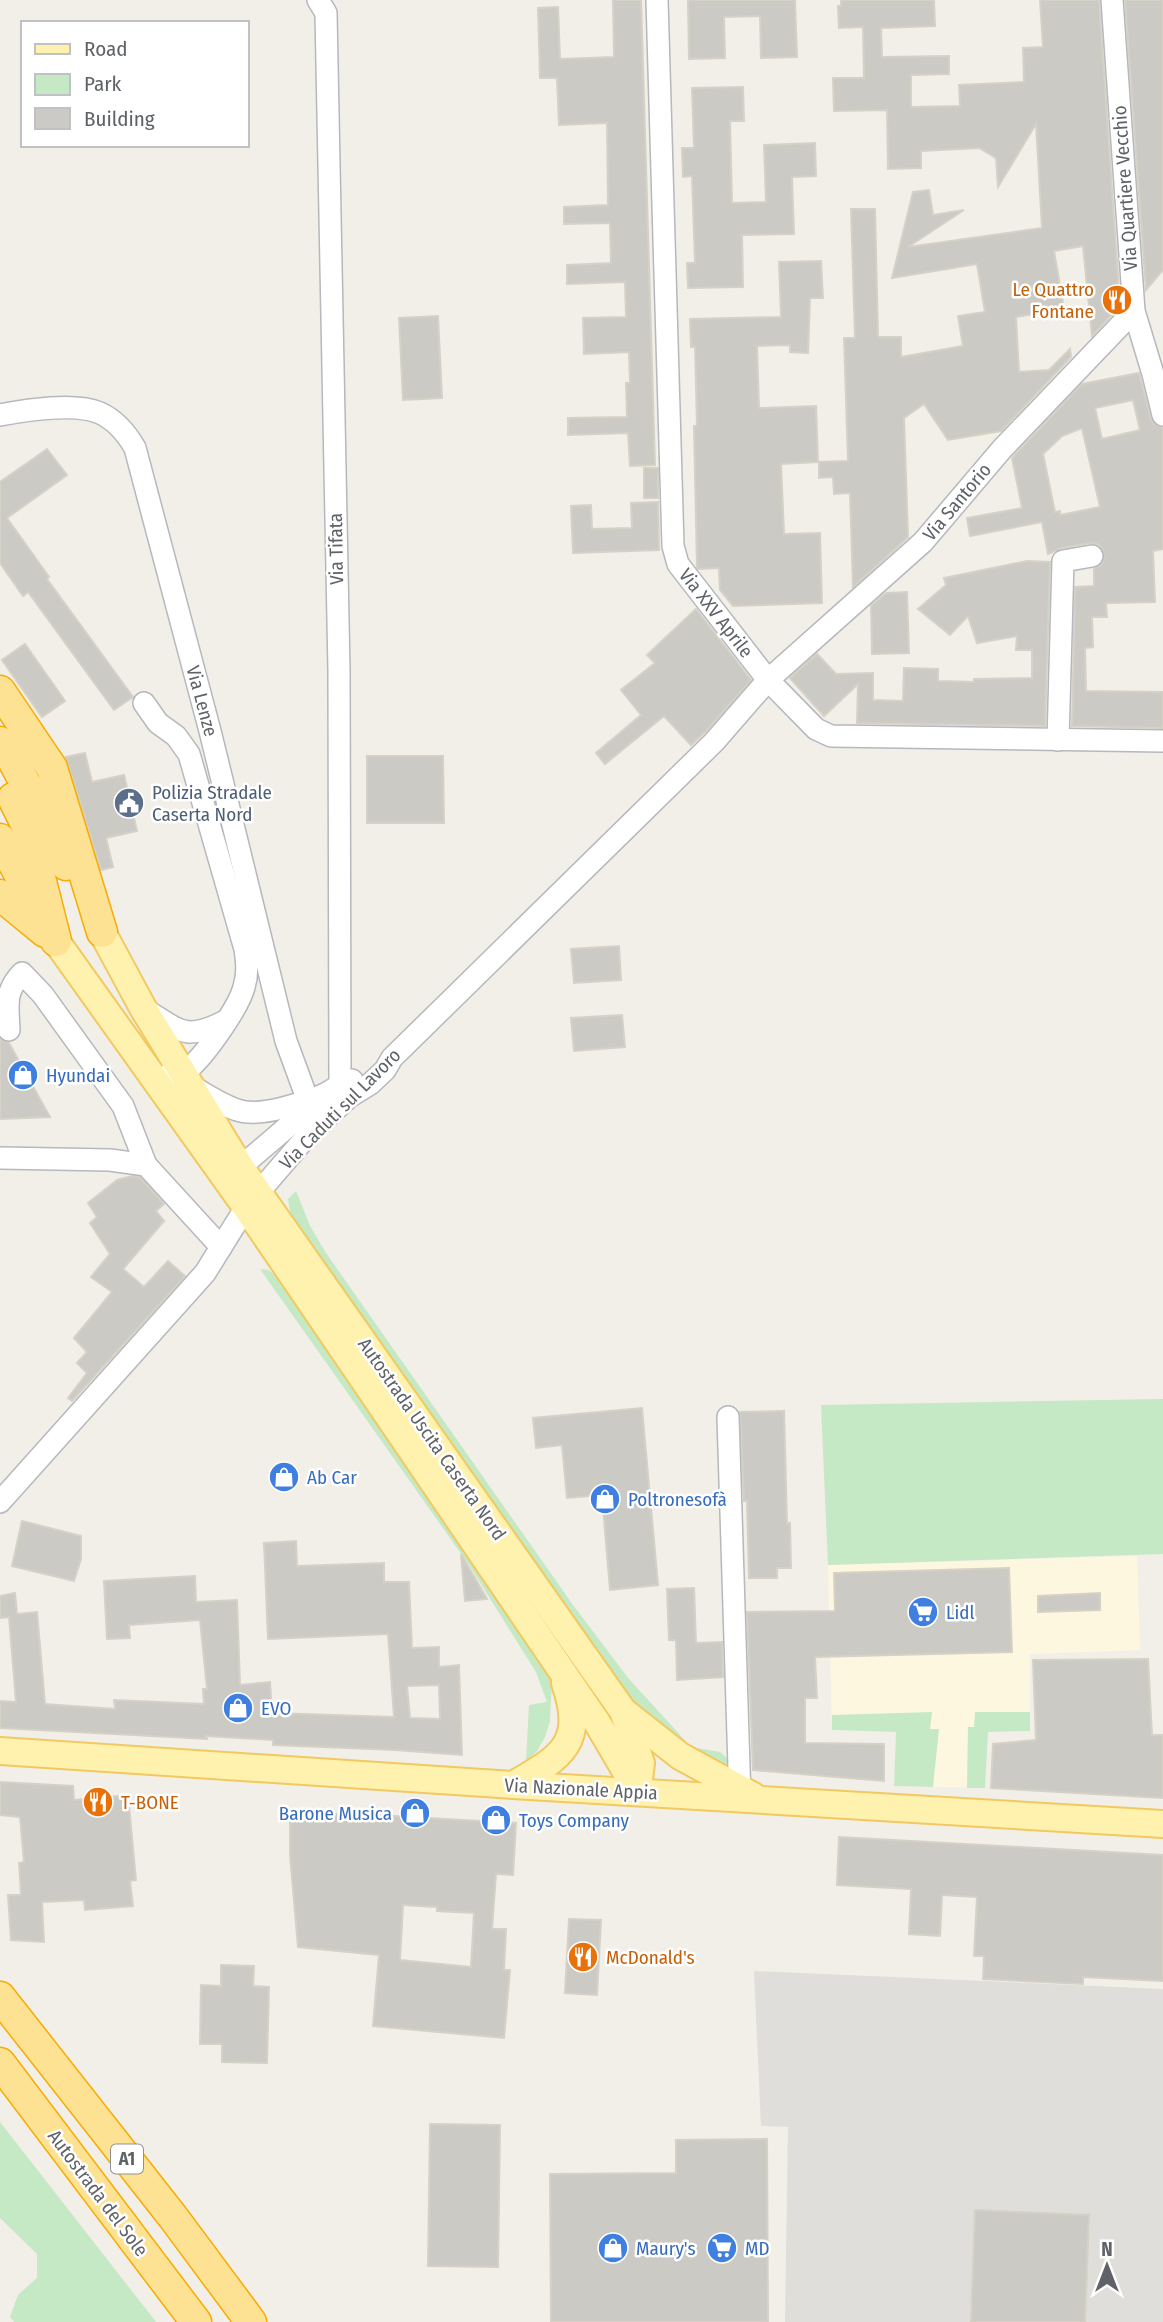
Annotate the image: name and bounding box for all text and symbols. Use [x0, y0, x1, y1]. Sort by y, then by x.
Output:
legend [21, 21, 248, 147]
text: Road [84, 36, 128, 62]
text: Park [84, 71, 122, 97]
street label: Via Quartiere Vecchio [1108, 105, 1142, 271]
text: Building [84, 106, 155, 132]
place label: Le Quattro Fontane [1012, 278, 1094, 323]
restaurant icon: Le Quattro Fontane [1100, 283, 1134, 317]
street label: Via Santorio [918, 458, 996, 546]
street label: Via Tifata [324, 513, 348, 585]
street label: Via XXV Aprile [674, 564, 758, 662]
street label: Via Lenze [182, 663, 222, 739]
place label: Polizia Stradale Caserta Nord [152, 781, 272, 826]
public building icon: Polizia Stradale Caserta Nord [112, 786, 146, 820]
street label: Via Caduti sul Lavoro [275, 1044, 405, 1174]
shop icon: Hyundai [6, 1058, 40, 1092]
place label: Hyundai [46, 1064, 110, 1087]
street label: Autostrada Uscita Caserta Nord [353, 1333, 511, 1545]
shop icon: Ab Car [267, 1460, 301, 1494]
place label: Ab Car [307, 1466, 357, 1489]
shop icon: Poltronesofà [588, 1482, 622, 1516]
place label: Poltronesofà [628, 1488, 727, 1511]
supermarket icon: Lidl [906, 1595, 940, 1629]
place label: Lidl [946, 1601, 974, 1624]
shop icon: EVO [221, 1691, 255, 1725]
place label: EVO [261, 1697, 291, 1720]
street label: Via Nazionale Appia [504, 1773, 658, 1805]
restaurant icon: T-BONE [81, 1785, 115, 1819]
place label: T-BONE [121, 1791, 179, 1814]
shop icon: Barone Musica [398, 1796, 432, 1830]
place label: Barone Musica [279, 1802, 392, 1825]
shop icon: Toys Company [479, 1803, 513, 1837]
place label: Toys Company [519, 1809, 630, 1832]
restaurant icon: McDonald's [566, 1940, 600, 1974]
place label: McDonald's [606, 1946, 695, 1969]
street label: Autostrada del Sole [43, 2125, 153, 2261]
road number: A1 [111, 2144, 143, 2174]
shop icon: Maury's [596, 2231, 630, 2265]
supermarket icon: MD [705, 2231, 739, 2265]
north arrow [1072, 2231, 1142, 2301]
place label: Maury's [636, 2237, 696, 2260]
place label: MD [745, 2237, 770, 2260]
text: N [1101, 2238, 1113, 2261]

